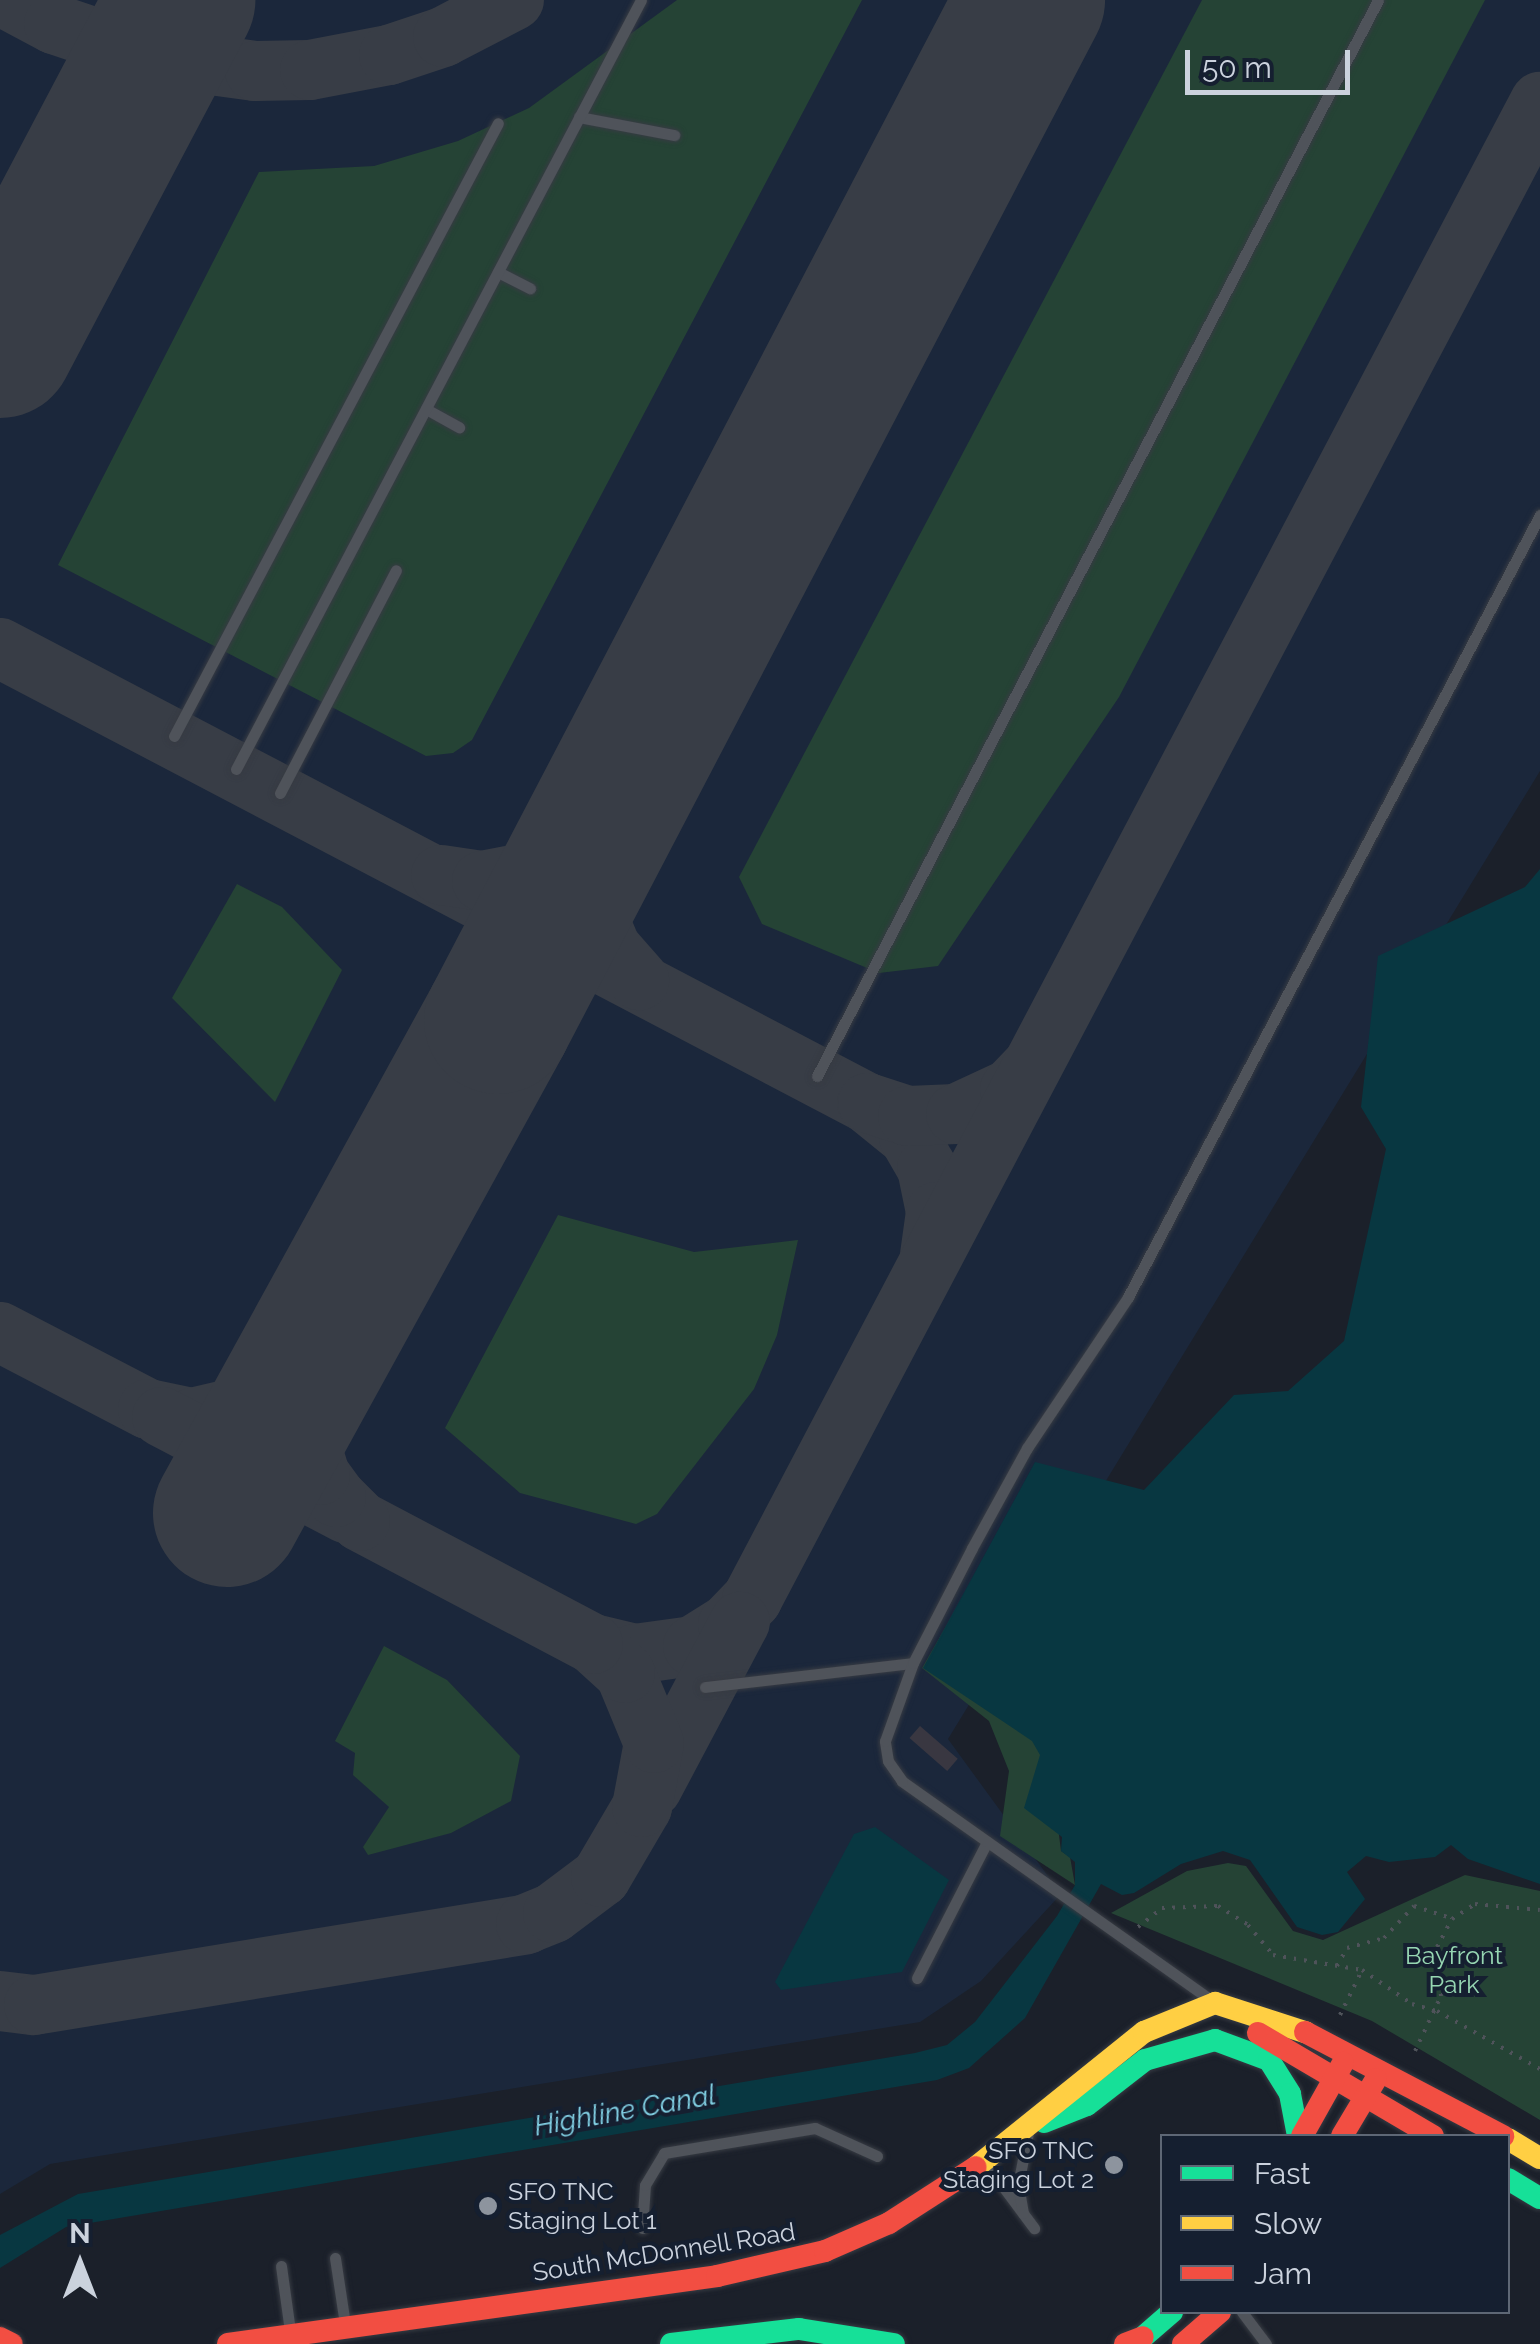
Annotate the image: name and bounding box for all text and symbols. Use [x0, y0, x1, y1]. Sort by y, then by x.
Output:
scale bar [1190, 30, 1355, 92]
text: 50 m [1202, 50, 1272, 85]
park label: Bayfront Park [1405, 1941, 1503, 2000]
water label: Highline Canal [532, 2078, 718, 2144]
legend [1160, 2134, 1510, 2314]
place label: SFO TNC Staging Lot 2 [943, 2136, 1094, 2195]
marker: SFO TNC Staging Lot 2 [1103, 2154, 1125, 2176]
text: Fast [1254, 2156, 1311, 2191]
place label: SFO TNC Staging Lot 1 [508, 2177, 657, 2236]
marker: SFO TNC Staging Lot 1 [477, 2195, 499, 2217]
text: Slow [1254, 2206, 1322, 2241]
north arrow [30, 2214, 130, 2314]
street label: South McDonnell Road [530, 2216, 798, 2288]
text: N [69, 2217, 91, 2250]
text: Jam [1254, 2256, 1312, 2291]

